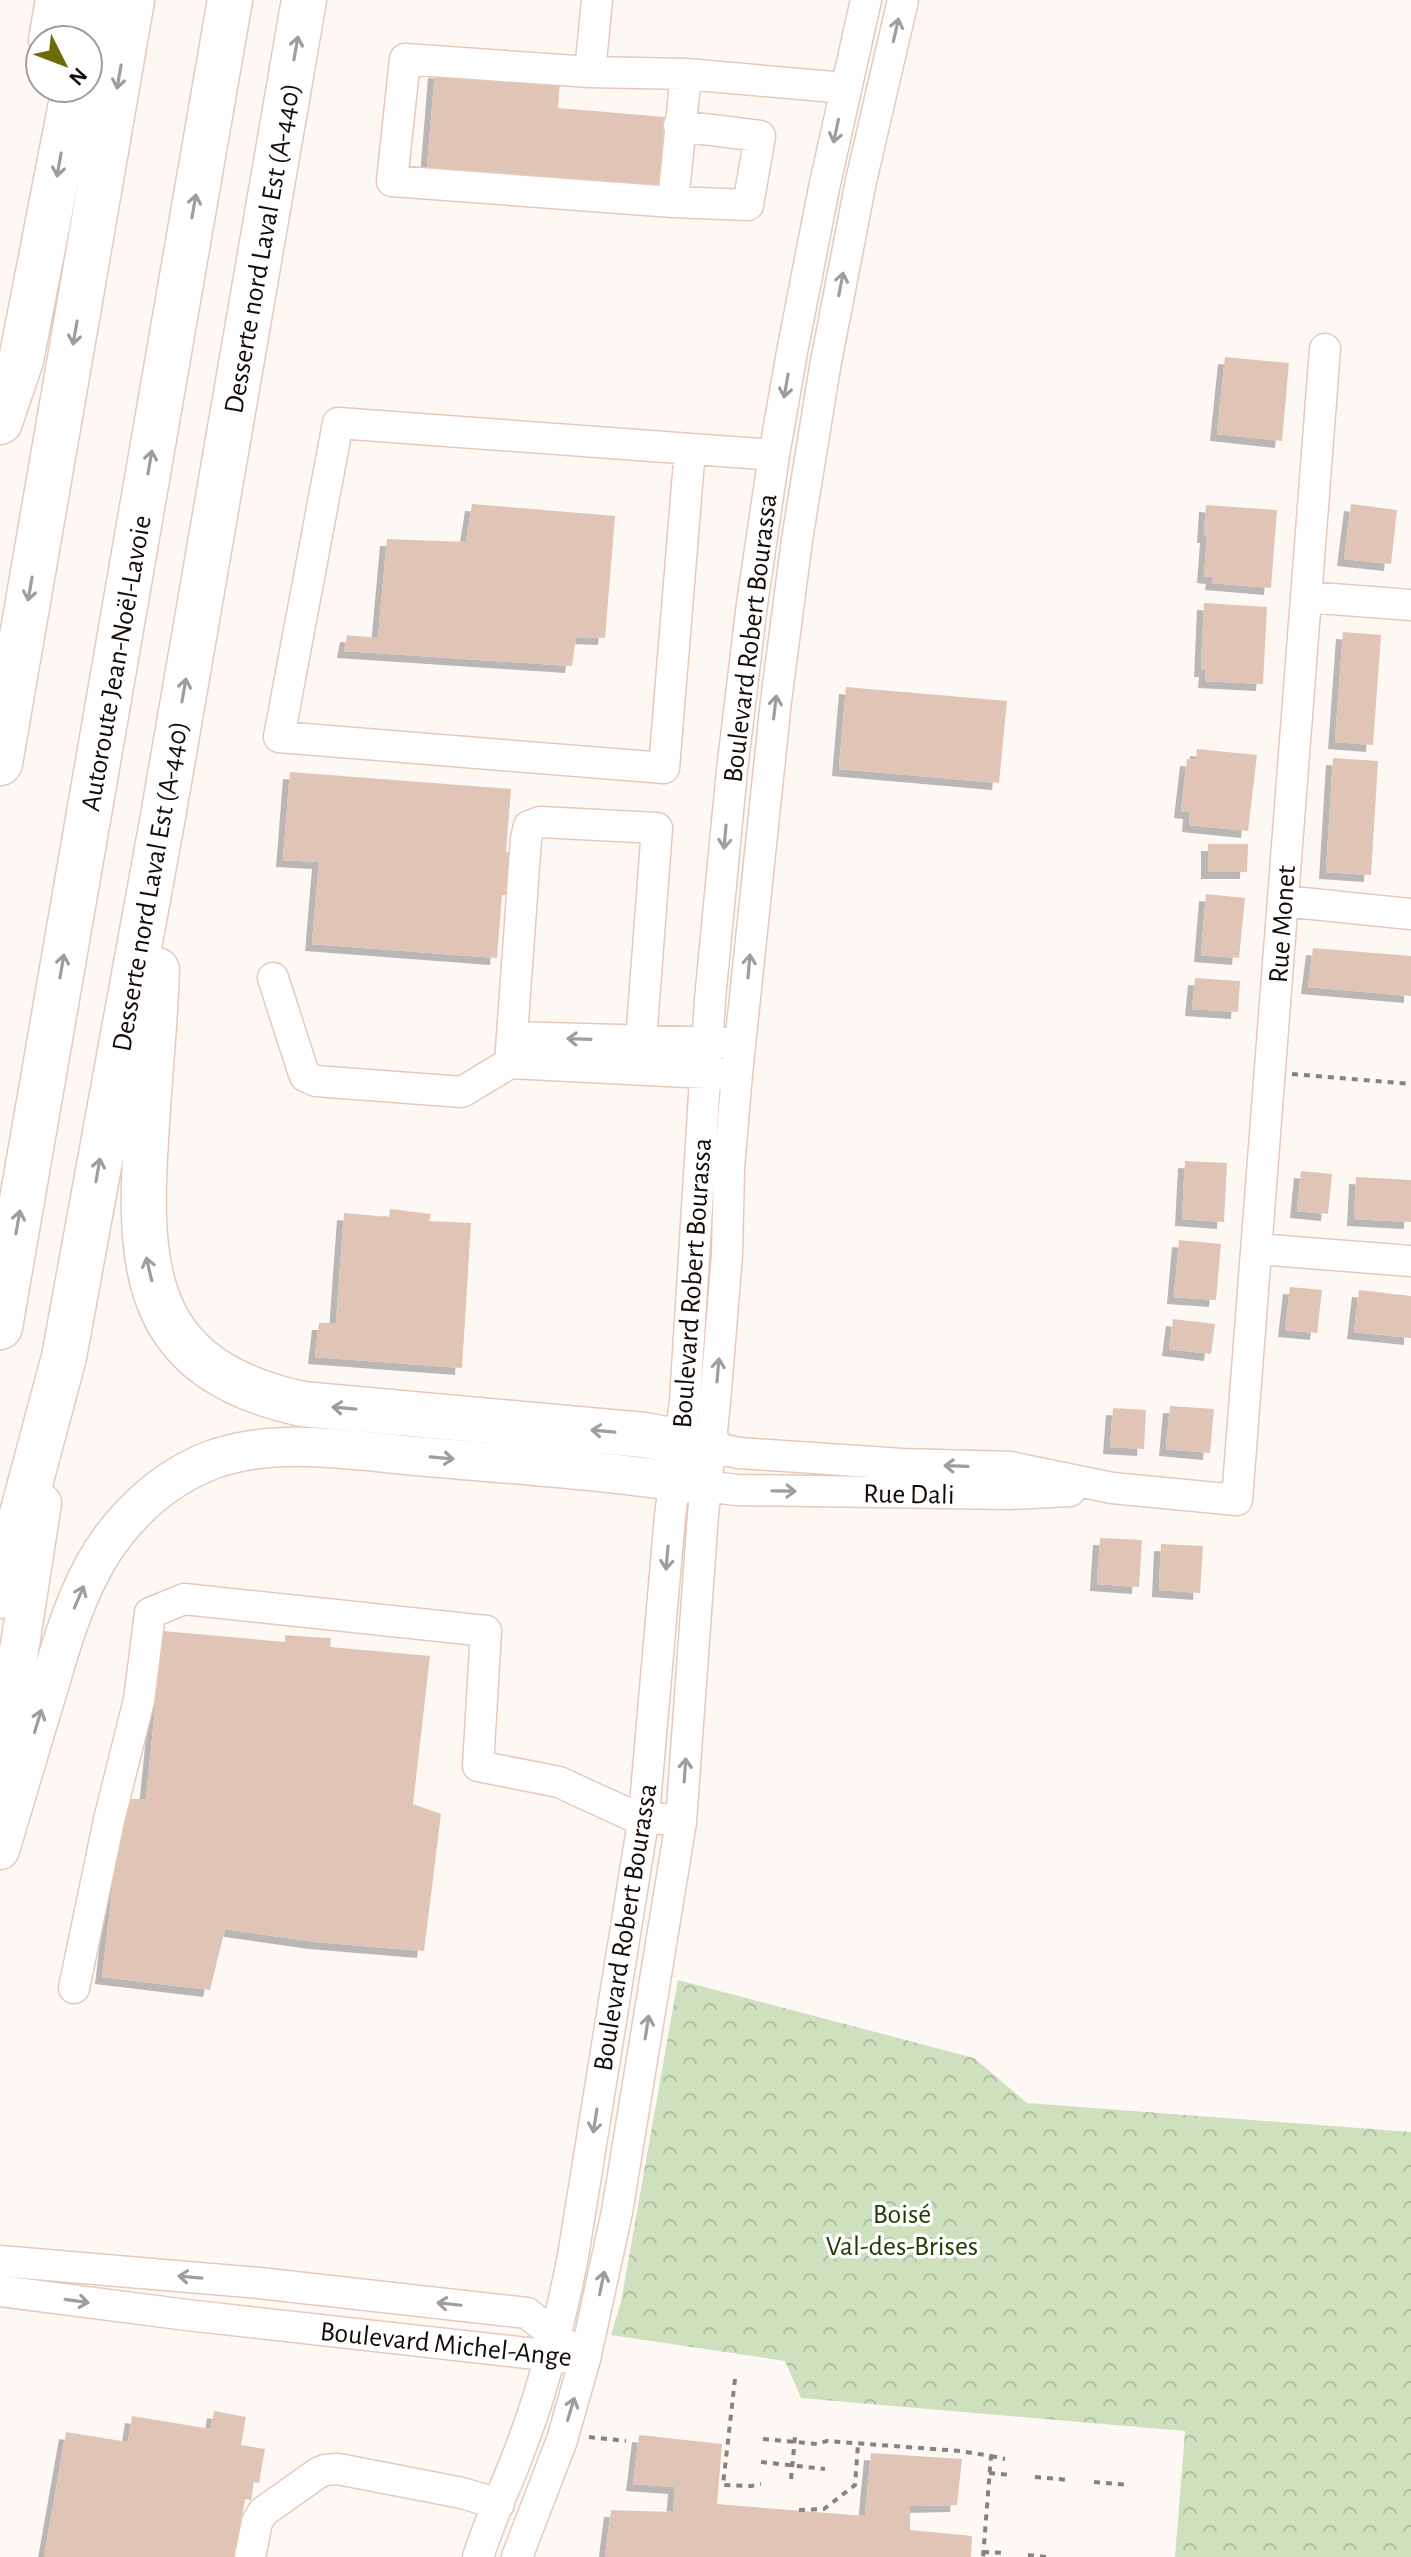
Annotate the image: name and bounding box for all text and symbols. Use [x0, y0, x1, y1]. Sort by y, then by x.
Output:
one-way arrow [889, 18, 904, 44]
north arrow [24, 24, 104, 104]
one-way arrow [289, 36, 304, 61]
text: N [65, 64, 91, 90]
one-way arrow [111, 64, 126, 89]
street label: Desserte nord Laval Est (A-440) [220, 81, 306, 416]
one-way arrow [828, 117, 843, 143]
one-way arrow [51, 151, 66, 177]
one-way arrow [188, 193, 203, 219]
one-way arrow [835, 272, 850, 298]
one-way arrow [66, 320, 81, 345]
one-way arrow [778, 372, 793, 398]
one-way arrow [143, 450, 158, 475]
street label: Boulevard Robert Bourassa [719, 492, 783, 784]
street label: Autoroute Jean-Noël-Lavoie [77, 513, 157, 813]
one-way arrow [22, 576, 37, 601]
one-way arrow [178, 678, 193, 703]
one-way arrow [768, 695, 783, 720]
street label: Desserte nord Laval Est (A-440) [108, 719, 194, 1054]
one-way arrow [717, 824, 732, 850]
street label: Rue Monet [1265, 864, 1301, 984]
one-way arrow [742, 953, 757, 980]
one-way arrow [56, 954, 71, 979]
one-way arrow [566, 1032, 593, 1047]
street label: Boulevard Robert Bourassa [669, 1137, 717, 1429]
one-way arrow [91, 1158, 106, 1183]
one-way arrow [11, 1210, 26, 1236]
one-way arrow [141, 1257, 156, 1283]
one-way arrow [711, 1357, 726, 1384]
one-way arrow [331, 1401, 358, 1416]
one-way arrow [590, 1424, 617, 1439]
one-way arrow [428, 1451, 455, 1466]
one-way arrow [943, 1458, 970, 1473]
street label: Rue Dali [863, 1480, 955, 1510]
one-way arrow [770, 1483, 797, 1498]
one-way arrow [659, 1544, 674, 1571]
one-way arrow [73, 1585, 88, 1610]
one-way arrow [31, 1709, 46, 1735]
one-way arrow [678, 1757, 693, 1784]
street label: Boulevard Robert Bourassa [589, 1781, 663, 2073]
one-way arrow [640, 2015, 655, 2040]
one-way arrow [586, 2108, 601, 2133]
park label: Boisé Val-des-Brises [826, 2201, 978, 2261]
one-way arrow [178, 2269, 204, 2284]
one-way arrow [595, 2271, 610, 2296]
one-way arrow [64, 2293, 90, 2308]
one-way arrow [436, 2296, 463, 2311]
street label: Boulevard Michel-Ange [319, 2318, 573, 2372]
one-way arrow [564, 2397, 579, 2423]

